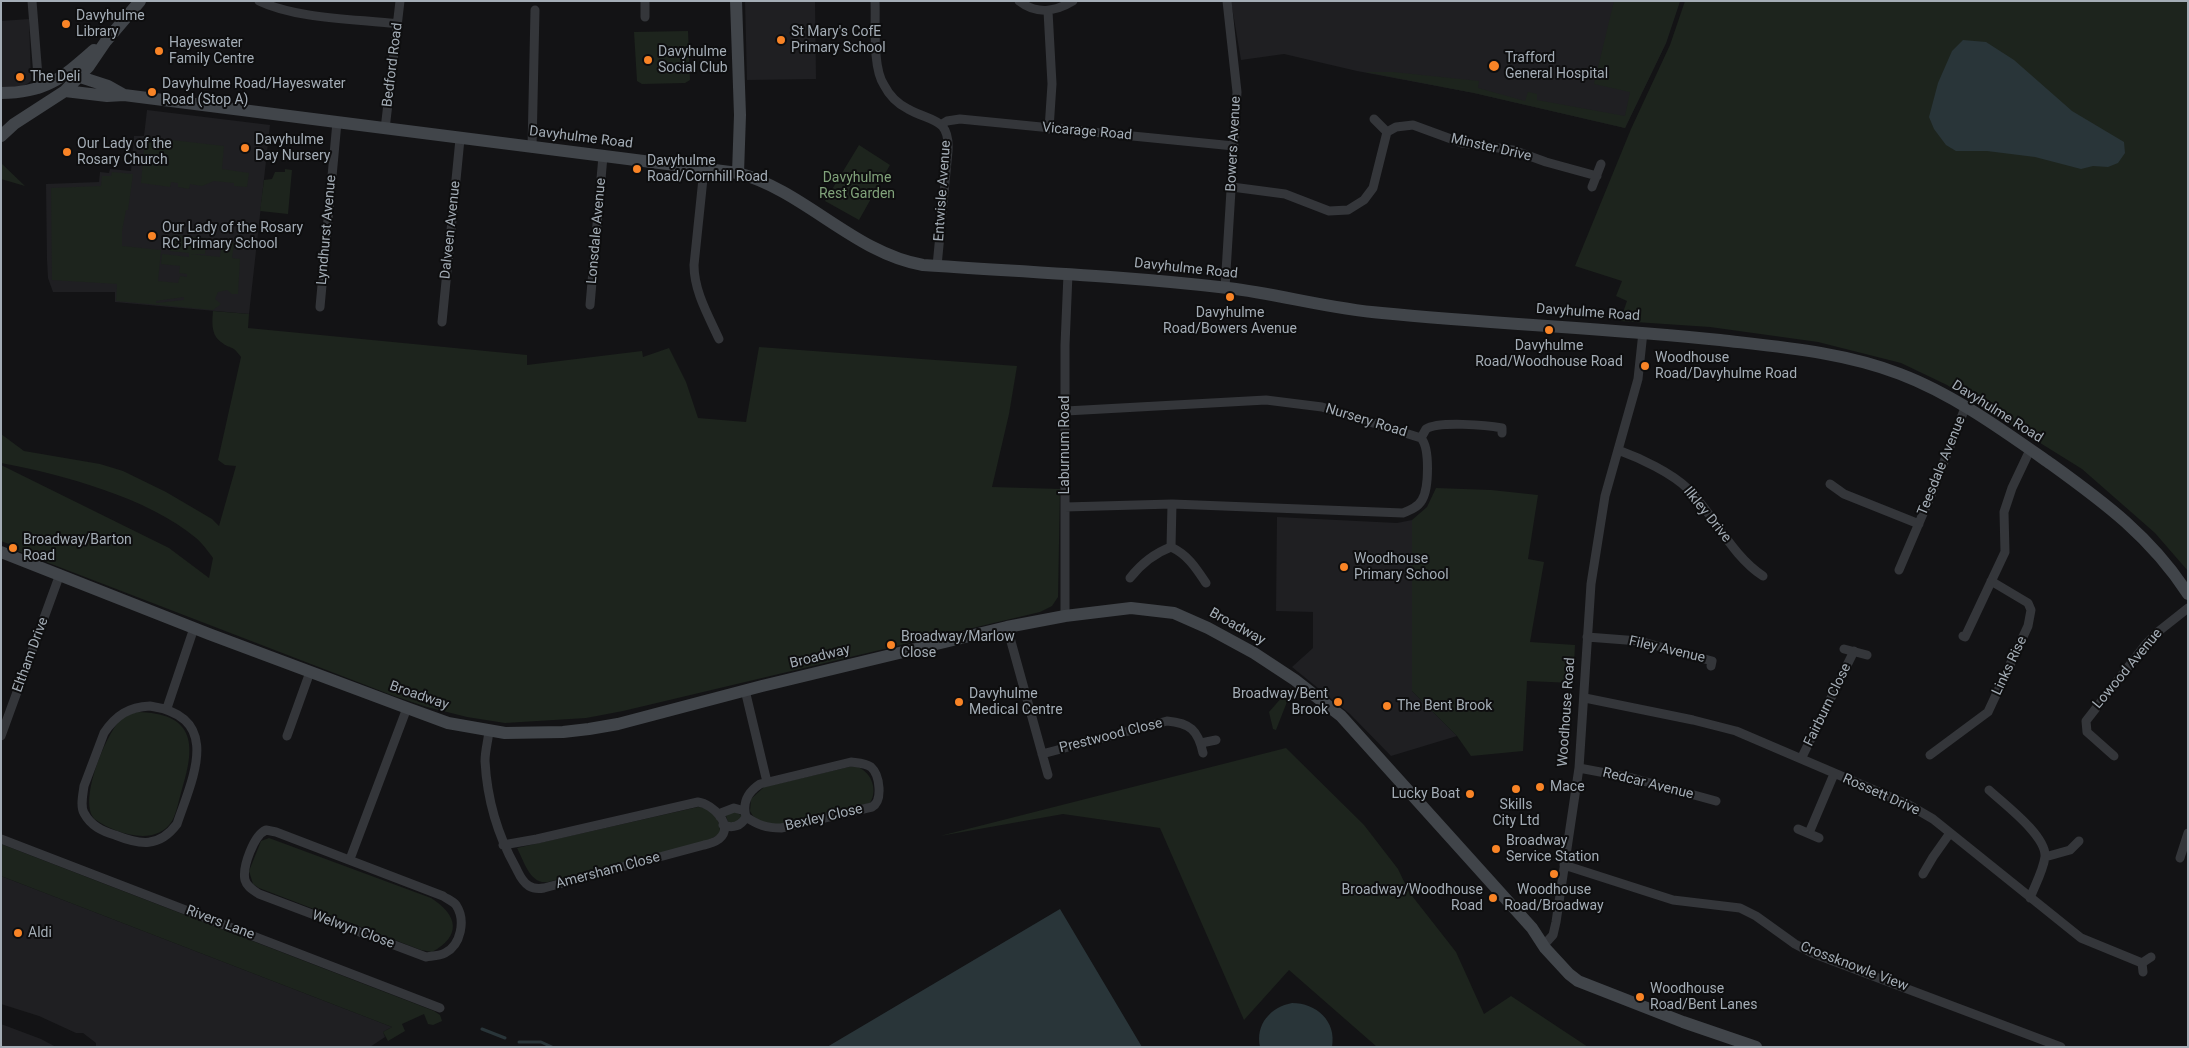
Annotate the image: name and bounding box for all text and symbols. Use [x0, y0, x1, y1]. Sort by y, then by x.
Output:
place label: Davyhulme Library [76, 8, 145, 40]
marker: Davyhulme Library [60, 18, 72, 30]
street label: Bedford Road [379, 22, 407, 108]
place label: St Mary's CofE Primary School [791, 24, 886, 56]
marker: St Mary's CofE Primary School [775, 34, 787, 46]
place label: Hayeswater Family Centre [169, 35, 254, 68]
place label: Davyhulme Social Club [658, 44, 728, 76]
marker: Hayeswater Family Centre [153, 45, 165, 57]
place label: Trafford General Hospital [1505, 50, 1608, 82]
marker: Davyhulme Social Club [642, 54, 654, 66]
marker: Trafford General Hospital [1487, 59, 1501, 73]
place label: The Deli [30, 69, 80, 85]
marker: The Deli [14, 71, 26, 83]
place label: Davyhulme Road/Hayeswater Road (Stop A) [162, 76, 346, 108]
marker: Davyhulme Road/Hayeswater Road (Stop A) [146, 86, 158, 98]
street label: Bowers Avenue [1223, 96, 1245, 192]
street label: Vicarage Road [1041, 120, 1133, 144]
street label: Davyhulme Road [528, 123, 634, 153]
street label: Minster Drive [1449, 131, 1533, 165]
place label: Davyhulme Day Nursery [255, 132, 330, 164]
place label: Our Lady of the Rosary Church [77, 136, 172, 168]
street label: Entwisle Avenue [931, 140, 955, 242]
marker: Davyhulme Day Nursery [239, 142, 251, 154]
marker: Our Lady of the Rosary Church [61, 146, 73, 158]
place label: Davyhulme Road/Cornhill Road [647, 153, 768, 186]
marker: Davyhulme Road/Cornhill Road [631, 163, 643, 175]
park label: Davyhulme Rest Garden [819, 170, 895, 202]
street label: Lyndhurst Avenue [314, 174, 340, 286]
street label: Lonsdale Avenue [584, 177, 610, 285]
street label: Dalveen Avenue [437, 180, 465, 280]
place label: Our Lady of the Rosary RC Primary School [162, 220, 303, 252]
marker: Our Lady of the Rosary RC Primary School [146, 230, 158, 242]
street label: Davyhulme Road [1133, 255, 1239, 283]
marker: Davyhulme Road/Bowers Avenue [1224, 291, 1236, 303]
street label: Davyhulme Road [1535, 301, 1641, 325]
place label: Davyhulme Road/Bowers Avenue [1163, 305, 1297, 338]
marker: Davyhulme Road/Woodhouse Road [1543, 324, 1555, 336]
place label: Davyhulme Road/Woodhouse Road [1475, 338, 1623, 371]
place label: Woodhouse Road/Davyhulme Road [1655, 350, 1797, 382]
marker: Woodhouse Road/Davyhulme Road [1639, 360, 1651, 372]
street label: Davyhulme Road [1948, 377, 2046, 447]
street label: Laburnum Road [1057, 396, 1073, 494]
street label: Nursery Road [1323, 401, 1409, 441]
street label: Teesdale Avenue [1914, 414, 1970, 518]
street label: Ilkley Drive [1680, 484, 1734, 546]
place label: Broadway/Barton Road [23, 532, 132, 564]
marker: Broadway/Barton Road [7, 542, 19, 554]
place label: Woodhouse Primary School [1354, 551, 1449, 584]
marker: Woodhouse Primary School [1338, 561, 1350, 573]
street label: Broadway [1206, 605, 1268, 649]
street label: Eltham Drive [10, 615, 52, 695]
street label: Lowood Avenue [2090, 626, 2166, 712]
place label: Broadway/Marlow Close [901, 629, 1015, 662]
street label: Filey Avenue [1627, 633, 1707, 667]
street label: Links Rise [1989, 634, 2031, 698]
marker: Broadway/Marlow Close [885, 639, 897, 651]
street label: Broadway [788, 641, 852, 673]
street label: Woodhouse Road [1555, 657, 1579, 767]
street label: Fairburn Close [1801, 661, 1855, 749]
street label: Broadway [387, 678, 451, 714]
place label: Davyhulme Medical Centre [969, 686, 1063, 719]
place label: Broadway/Bent Brook [1232, 686, 1328, 719]
marker: Davyhulme Medical Centre [953, 696, 965, 708]
marker: Broadway/Bent Brook [1332, 696, 1344, 708]
place label: The Bent Brook [1397, 698, 1492, 714]
marker: The Bent Brook [1381, 700, 1393, 712]
street label: Prestwood Close [1058, 715, 1164, 757]
street label: Redcar Avenue [1601, 765, 1695, 803]
street label: Rossett Drive [1840, 771, 1922, 819]
place label: Mace [1550, 779, 1585, 795]
marker: Mace [1534, 781, 1546, 793]
marker: Skills City Ltd [1510, 783, 1522, 795]
place label: Lucky Boat [1392, 786, 1460, 802]
marker: Lucky Boat [1464, 788, 1476, 800]
place label: Skills City Ltd [1492, 797, 1540, 830]
street label: Bexley Close [784, 801, 864, 835]
place label: Broadway Service Station [1506, 833, 1599, 866]
marker: Broadway Service Station [1490, 843, 1502, 855]
street label: Amersham Close [554, 849, 662, 893]
marker: Woodhouse Road/Broadway [1548, 868, 1560, 880]
place label: Broadway/Woodhouse Road [1342, 882, 1483, 914]
place label: Woodhouse Road/Broadway [1504, 882, 1604, 914]
marker: Broadway/Woodhouse Road [1487, 892, 1499, 904]
street label: Rivers Lane [183, 902, 257, 944]
street label: Welwyn Close [309, 907, 397, 953]
place label: Aldi [28, 925, 52, 941]
marker: Aldi [12, 927, 24, 939]
street label: Crossknowle View [1798, 939, 1910, 995]
place label: Woodhouse Road/Bent Lanes [1650, 981, 1757, 1014]
marker: Woodhouse Road/Bent Lanes [1634, 991, 1646, 1003]

